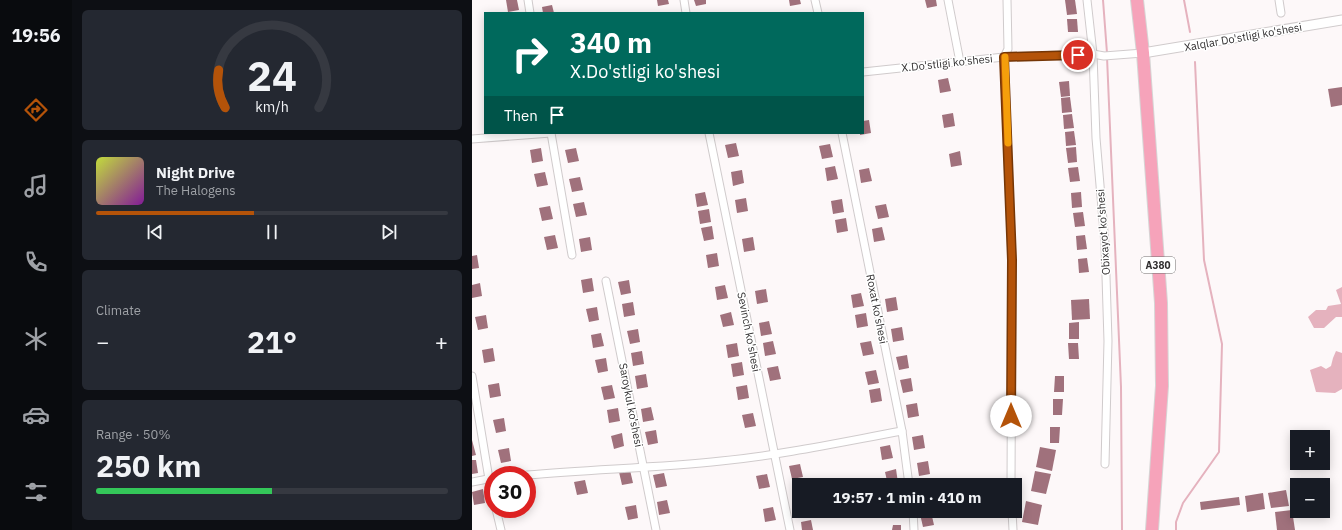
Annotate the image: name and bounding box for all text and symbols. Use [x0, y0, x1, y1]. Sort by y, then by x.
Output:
street label: Xalqlar Do'stligi ko'shesi [1183, 20, 1303, 54]
text: 19:56 [11, 24, 61, 47]
text: 340 m [570, 24, 652, 61]
icon: right [504, 28, 556, 80]
pin [1061, 38, 1095, 72]
icon: arrive [1067, 44, 1089, 66]
text: 24 [247, 48, 297, 102]
street label: X.Do'stligi ko'shesi [901, 51, 993, 75]
text: X.Do'stligi ko'shesi [570, 60, 720, 83]
icon: directions [22, 96, 50, 124]
text: km/h [255, 97, 289, 116]
icon: arrive [546, 104, 568, 126]
text: Then [504, 106, 538, 125]
text: Night Drive [156, 163, 235, 182]
icon: music [22, 172, 50, 200]
text: The Halogens [156, 182, 236, 199]
street label: Obixayot ko'shesi [1093, 188, 1113, 276]
icon: previous [144, 221, 166, 243]
icon: pause [261, 221, 283, 243]
icon: next [378, 221, 400, 243]
icon: phone [22, 248, 50, 276]
road number: A380 [1141, 257, 1175, 273]
street label: Roxat ko'shesi [863, 273, 891, 345]
street label: Sevinch ko'shesi [734, 291, 764, 373]
text: Climate [96, 302, 141, 319]
text: 21° [247, 322, 297, 361]
icon: climate [22, 325, 50, 353]
text: − [96, 327, 109, 356]
text: + [435, 327, 448, 356]
street label: Saroykul ko'shesi [616, 362, 646, 448]
position arrow [990, 395, 1032, 437]
icon: car [22, 401, 50, 429]
text: Range · 50% [96, 426, 170, 443]
map controls [1290, 430, 1330, 518]
button: + [1290, 430, 1330, 470]
text: 250 km [96, 446, 201, 485]
speed limit sign: 30 [484, 466, 536, 518]
icon: filters [22, 478, 50, 506]
button: − [1290, 478, 1330, 518]
text: 19:57 · 1 min · 410 m [833, 488, 981, 507]

